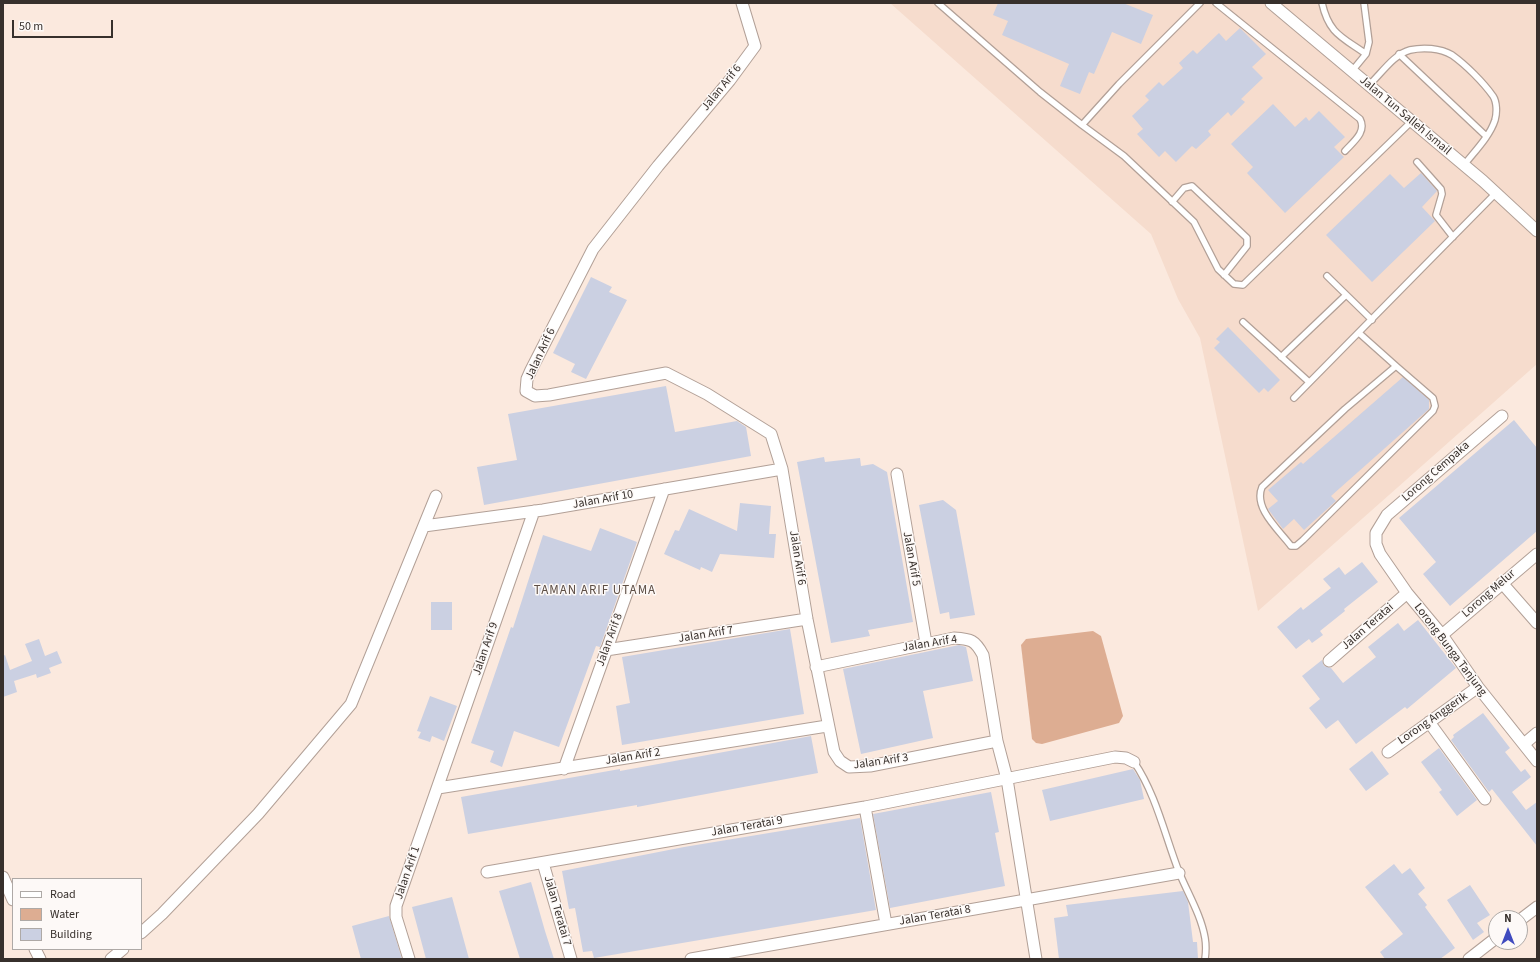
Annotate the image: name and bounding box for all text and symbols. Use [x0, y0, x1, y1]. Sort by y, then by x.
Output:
scale bar [14, 12, 115, 38]
text: 50 m [19, 18, 43, 35]
street label: Jalan Arif 6 [699, 62, 745, 114]
street label: Jalan Tun Salleh Ismail [1356, 74, 1454, 158]
street label: Jalan Arif 6 [523, 326, 559, 382]
street label: Lorong Cempaka [1399, 439, 1473, 505]
street label: Jalan Arif 10 [572, 488, 634, 512]
street label: Jalan Arif 6 [786, 530, 808, 586]
street label: Jalan Arif 5 [899, 530, 923, 588]
street label: Lorong Melur [1459, 567, 1519, 621]
district label: TAMAN ARIF UTAMA [534, 583, 656, 599]
street label: Jalan Teratai [1339, 601, 1397, 653]
street label: Lorong Bunga Tanjung [1410, 601, 1490, 699]
street label: Jalan Arif 8 [594, 612, 626, 668]
street label: Jalan Arif 9 [470, 620, 502, 678]
street label: Jalan Arif 7 [678, 624, 734, 646]
street label: Jalan Arif 4 [902, 633, 958, 655]
street label: Lorong Anggerik [1395, 690, 1471, 748]
street label: Jalan Arif 2 [605, 746, 661, 768]
street label: Jalan Arif 3 [853, 751, 909, 773]
street label: Jalan Teratai 9 [710, 814, 784, 840]
street label: Jalan Arif 1 [392, 844, 424, 902]
street label: Jalan Teratai 7 [540, 874, 574, 948]
legend [12, 878, 142, 950]
text: Road [50, 886, 76, 903]
street label: Jalan Teratai 8 [898, 903, 972, 929]
text: Water [50, 906, 79, 923]
north arrow [1488, 910, 1528, 950]
text: N [1504, 911, 1512, 926]
text: Building [50, 926, 92, 943]

